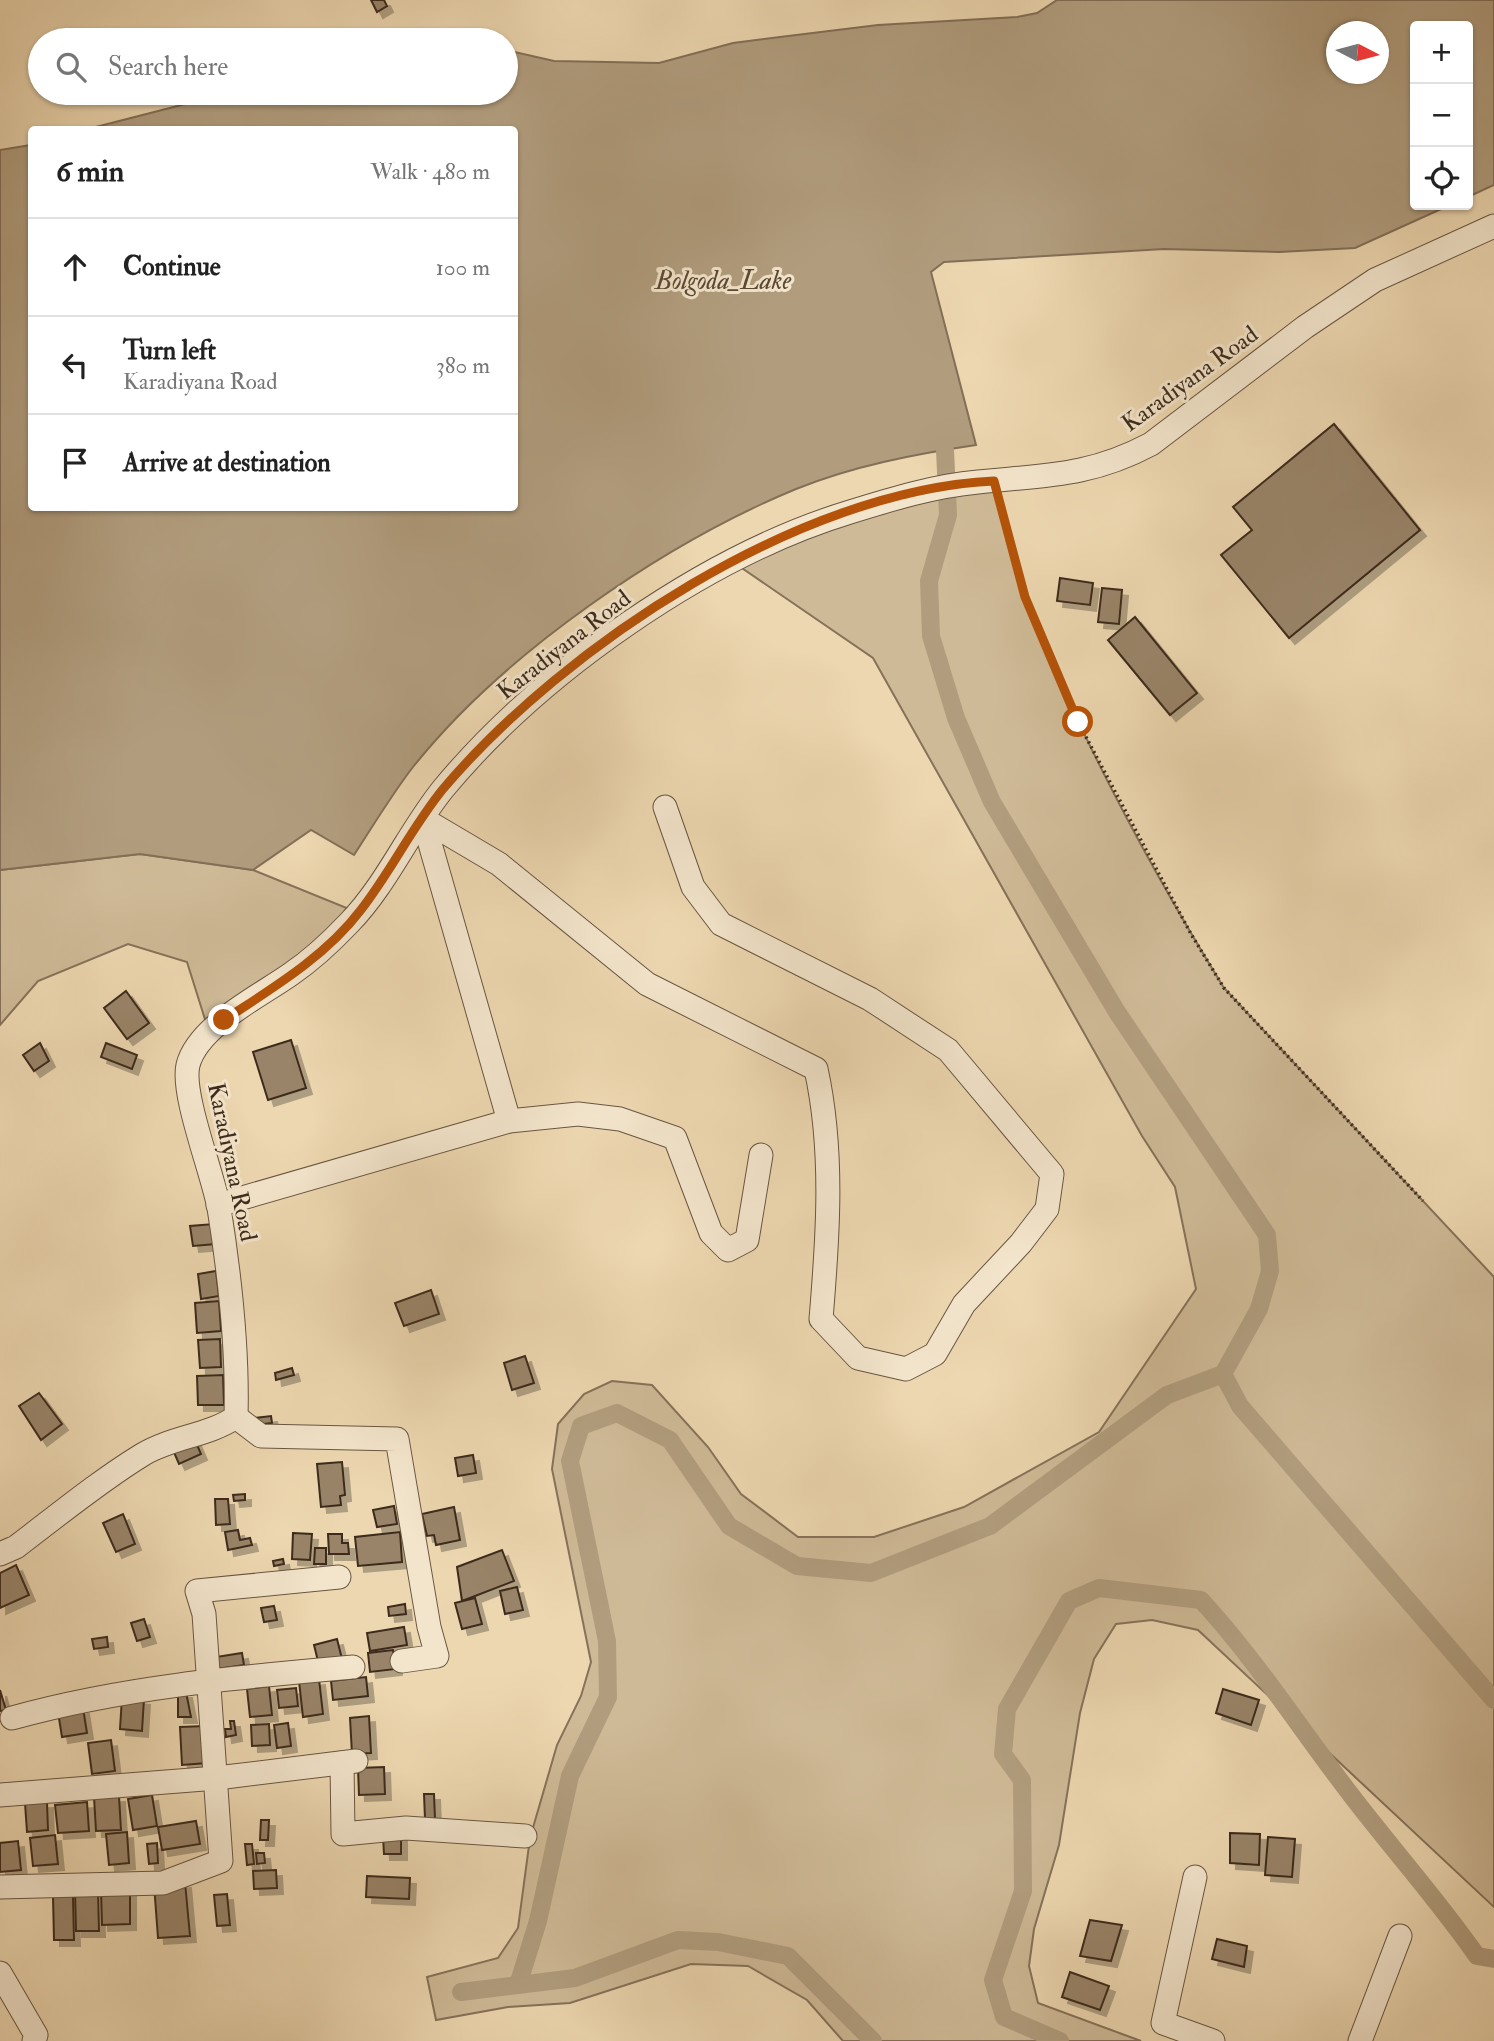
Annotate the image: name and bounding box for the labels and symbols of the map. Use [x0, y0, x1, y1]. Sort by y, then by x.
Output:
north arrow [1326, 21, 1389, 84]
water label: Bolgoda_Lake [653, 265, 791, 297]
street label: Karadiyana Road [1116, 319, 1265, 439]
street label: Karadiyana Road [491, 583, 637, 707]
route start [1062, 706, 1093, 737]
route end [208, 1004, 239, 1035]
street label: Karadiyana Road [200, 1080, 264, 1244]

